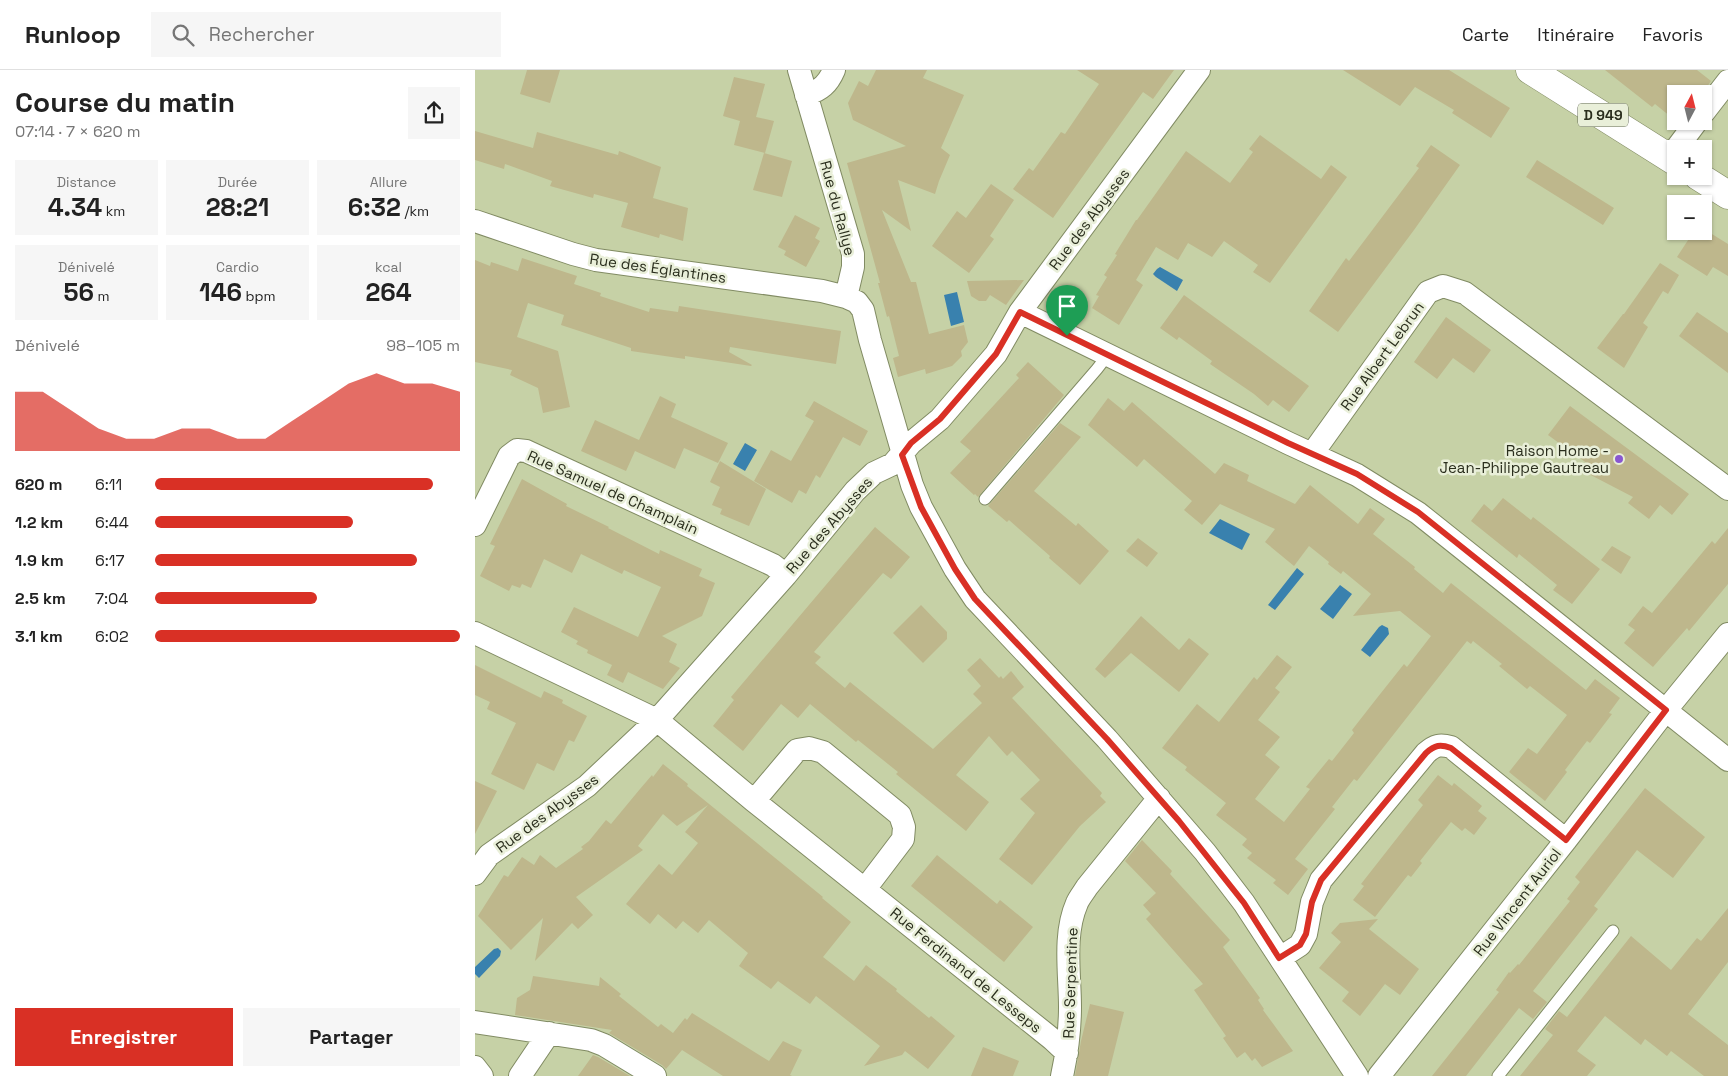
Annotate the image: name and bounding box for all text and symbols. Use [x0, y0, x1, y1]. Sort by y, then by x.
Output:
search box [151, 12, 501, 57]
text: Runloop [25, 19, 121, 50]
icon: search [169, 21, 197, 49]
text: Rechercher [209, 22, 315, 47]
text: Carte [1462, 23, 1509, 46]
text: Itinéraire [1537, 23, 1614, 46]
text: Favoris [1642, 23, 1703, 46]
text: Course du matin [15, 84, 235, 120]
north arrow [1667, 85, 1713, 130]
map controls [1667, 85, 1712, 240]
button: share [408, 87, 460, 139]
road number: D 949 [1578, 104, 1628, 126]
text: 07:14 · 7 × 620 m [15, 121, 141, 142]
button: + [1667, 140, 1712, 185]
street label: Rue du Rallye [816, 158, 860, 258]
street label: Rue des Abysses [1045, 164, 1133, 274]
text: Distance [57, 173, 116, 191]
text: Durée [218, 173, 257, 191]
text: Allure [370, 173, 407, 191]
text: 4.34 [48, 191, 102, 223]
text: 28:21 [206, 191, 269, 223]
text: 6:32 [348, 191, 401, 223]
button: − [1667, 195, 1712, 240]
text: km [102, 202, 125, 220]
text: /km [401, 202, 429, 220]
street label: Rue des Églantines [589, 249, 728, 287]
text: Dénivelé [58, 258, 115, 276]
text: Cardio [216, 258, 259, 276]
text: kcal [375, 258, 402, 276]
text: 56 [63, 276, 94, 308]
text: 146 [199, 276, 242, 308]
text: 264 [365, 276, 412, 308]
pin [1046, 285, 1088, 336]
text: m [94, 287, 110, 305]
text: bpm [242, 287, 276, 305]
icon: arrive [1053, 292, 1081, 320]
street label: Rue Albert Lebrun [1336, 298, 1428, 414]
text: Dénivelé [15, 335, 80, 356]
text: 98–105 m [386, 335, 460, 356]
place label: Raison Home - Jean-Philippe Gautreau [1439, 441, 1609, 477]
street label: Rue Samuel de Champlain [525, 446, 701, 538]
marker: Raison Home - Jean-Philippe Gautreau [1613, 453, 1625, 465]
street label: Rue des Abysses [782, 473, 876, 577]
text: 620 m [15, 474, 62, 495]
text: 6:11 [95, 474, 122, 495]
text: 1.2 km [15, 512, 63, 533]
text: 6:44 [95, 512, 129, 533]
text: 1.9 km [15, 550, 64, 571]
text: 6:17 [95, 550, 125, 571]
text: 2.5 km [15, 588, 66, 609]
text: 7:04 [95, 588, 128, 609]
text: 3.1 km [15, 626, 63, 647]
text: 6:02 [95, 626, 129, 647]
street label: Rue des Abysses [492, 769, 602, 857]
street label: Rue Vincent Auriol [1469, 844, 1565, 960]
street label: Rue Ferdinand de Lesseps [887, 903, 1046, 1037]
street label: Rue Serpentine [1059, 927, 1081, 1039]
button: Enregistrer [15, 1008, 233, 1066]
button: Partager [243, 1008, 460, 1066]

